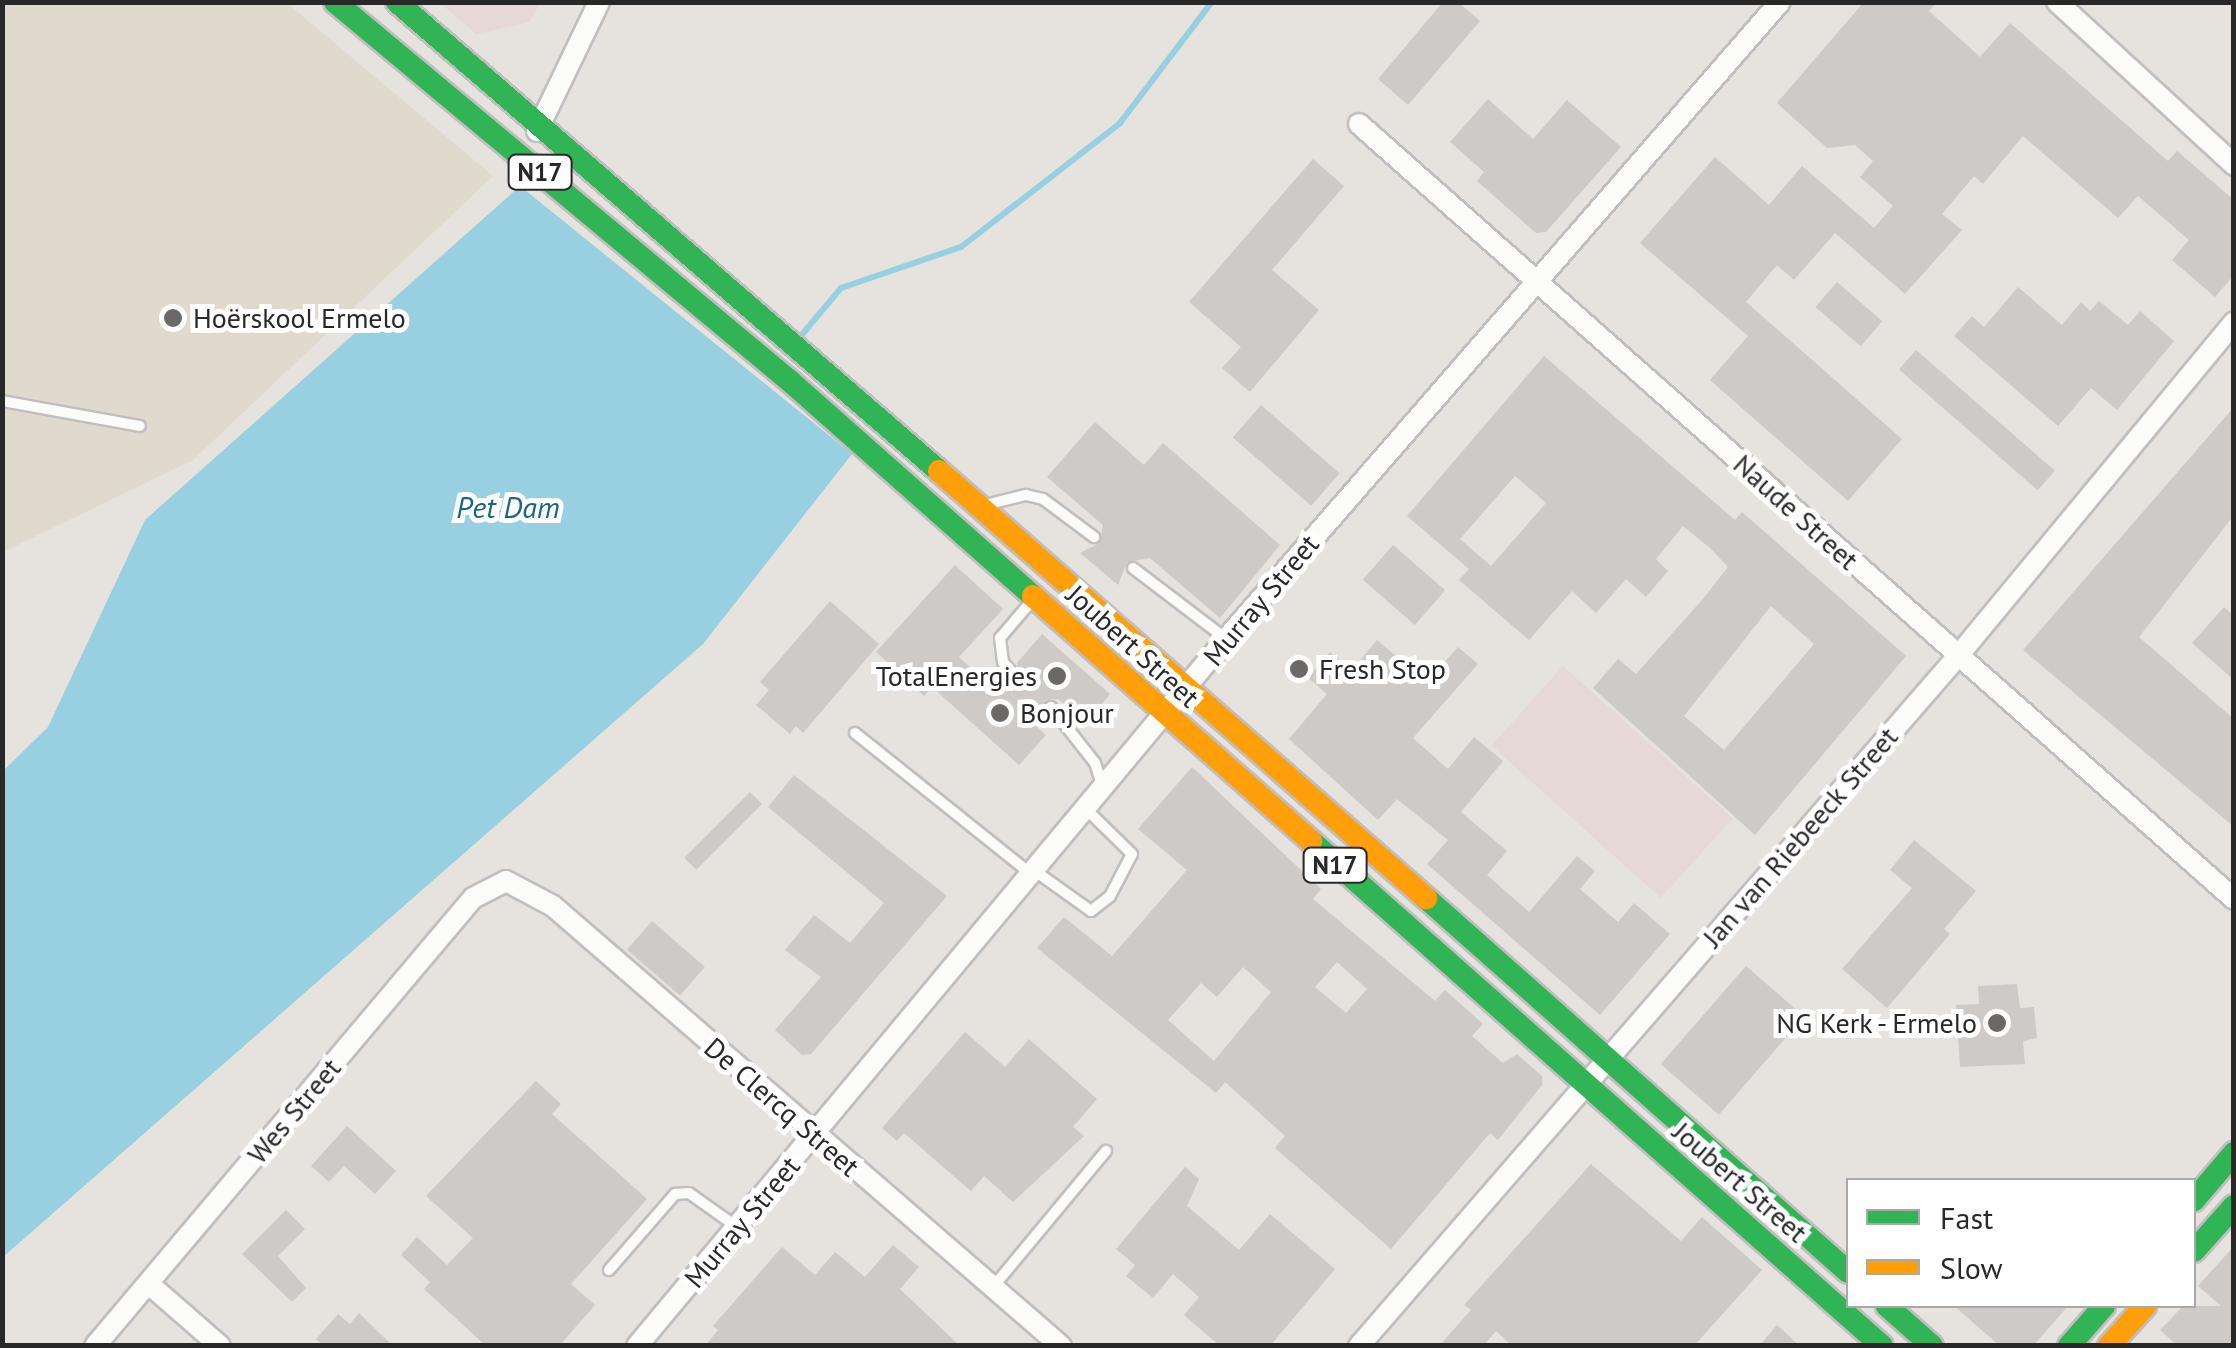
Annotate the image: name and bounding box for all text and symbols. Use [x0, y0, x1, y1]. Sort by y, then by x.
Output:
road number: N17 [508, 152, 572, 192]
place label: Hoërskool Ermelo [193, 301, 406, 335]
marker: Hoërskool Ermelo [162, 307, 184, 329]
street label: Naude Street [1727, 447, 1865, 577]
water label: Pet Dam [456, 489, 560, 525]
street label: Murray Street [1196, 527, 1326, 673]
street label: Joubert Street [1060, 578, 1206, 714]
place label: Fresh Stop [1319, 652, 1446, 686]
marker: Fresh Stop [1288, 658, 1310, 680]
place label: TotalEnergies [876, 659, 1037, 693]
marker: TotalEnergies [1046, 665, 1068, 687]
place label: Bonjour [1020, 696, 1114, 730]
marker: Bonjour [989, 702, 1011, 724]
street label: Jan van Riebeeck Street [1695, 720, 1905, 954]
road number: N17 [1302, 845, 1368, 885]
place label: NG Kerk - Ermelo [1771, 1006, 1977, 1040]
marker: NG Kerk - Ermelo [1986, 1012, 2008, 1034]
street label: De Clercq Street [698, 1031, 866, 1183]
street label: Wes Street [240, 1052, 348, 1170]
street label: Joubert Street [1666, 1115, 1814, 1249]
street label: Murray Street [677, 1149, 807, 1295]
legend [1846, 1178, 2196, 1308]
text: Fast [1940, 1198, 1993, 1237]
text: Slow [1940, 1248, 2003, 1287]

